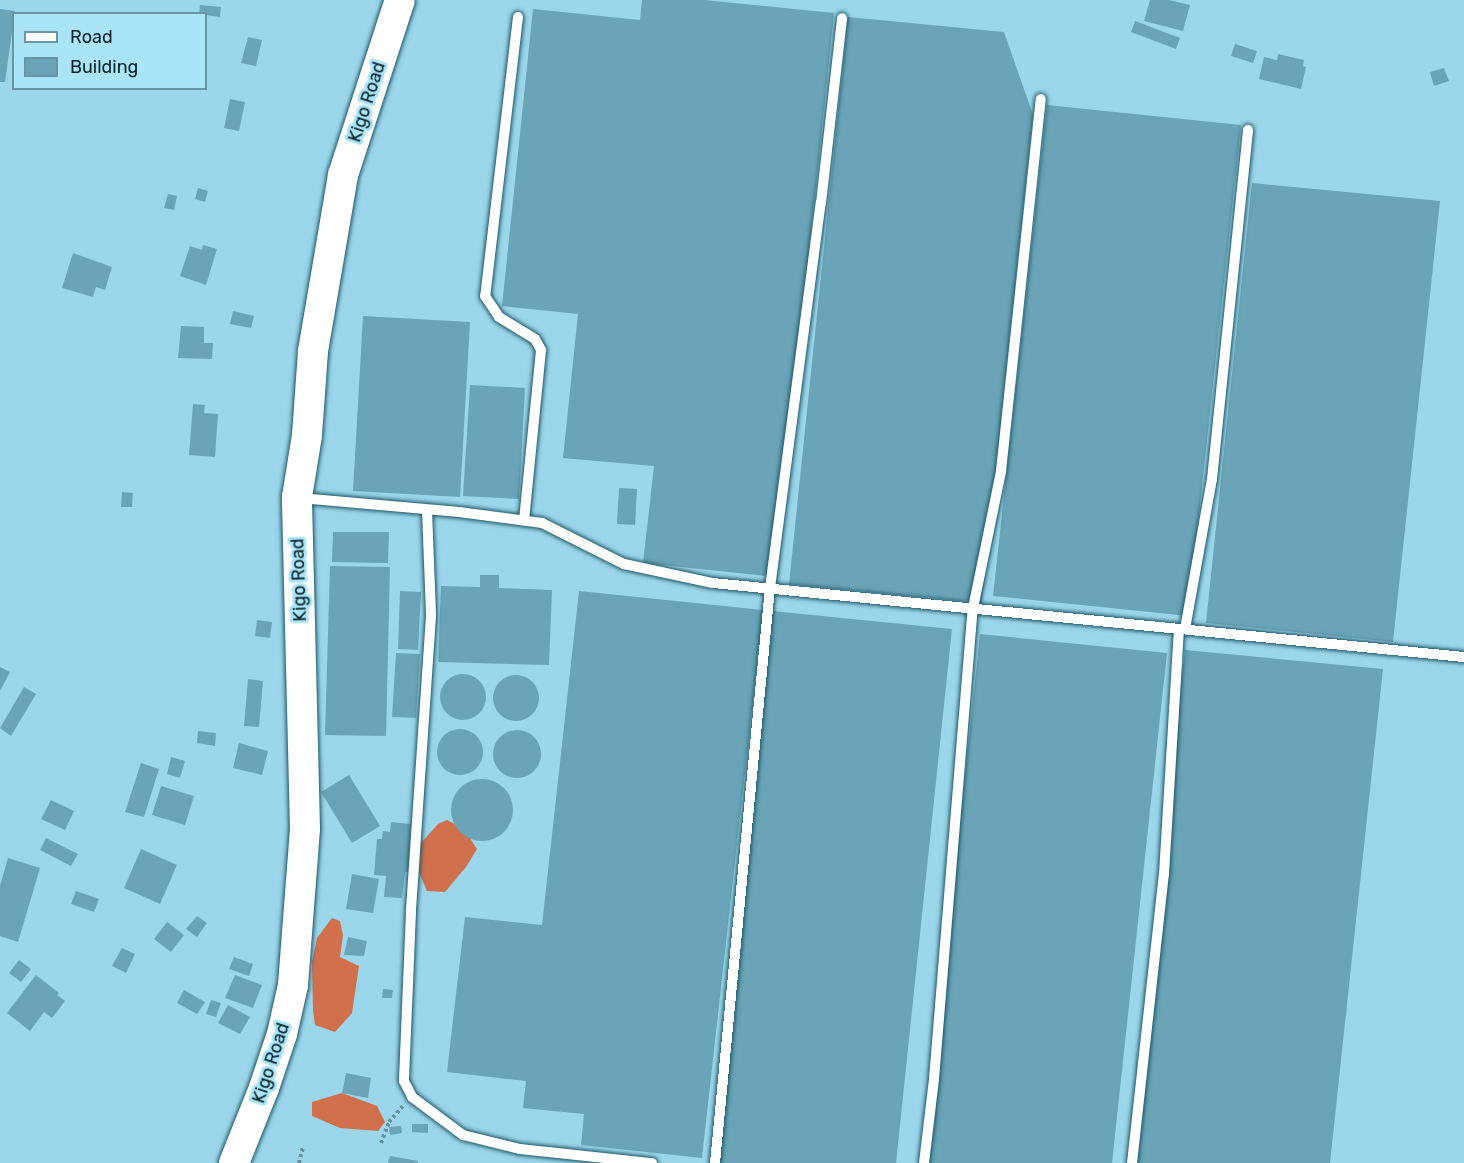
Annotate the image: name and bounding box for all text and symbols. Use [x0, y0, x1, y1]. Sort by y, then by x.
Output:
legend [12, 12, 207, 90]
text: Road [70, 26, 113, 48]
text: Building [70, 56, 138, 78]
street label: Kigo Road [344, 59, 390, 145]
street label: Kigo Road [287, 538, 311, 622]
street label: Kigo Road [248, 1020, 294, 1106]

